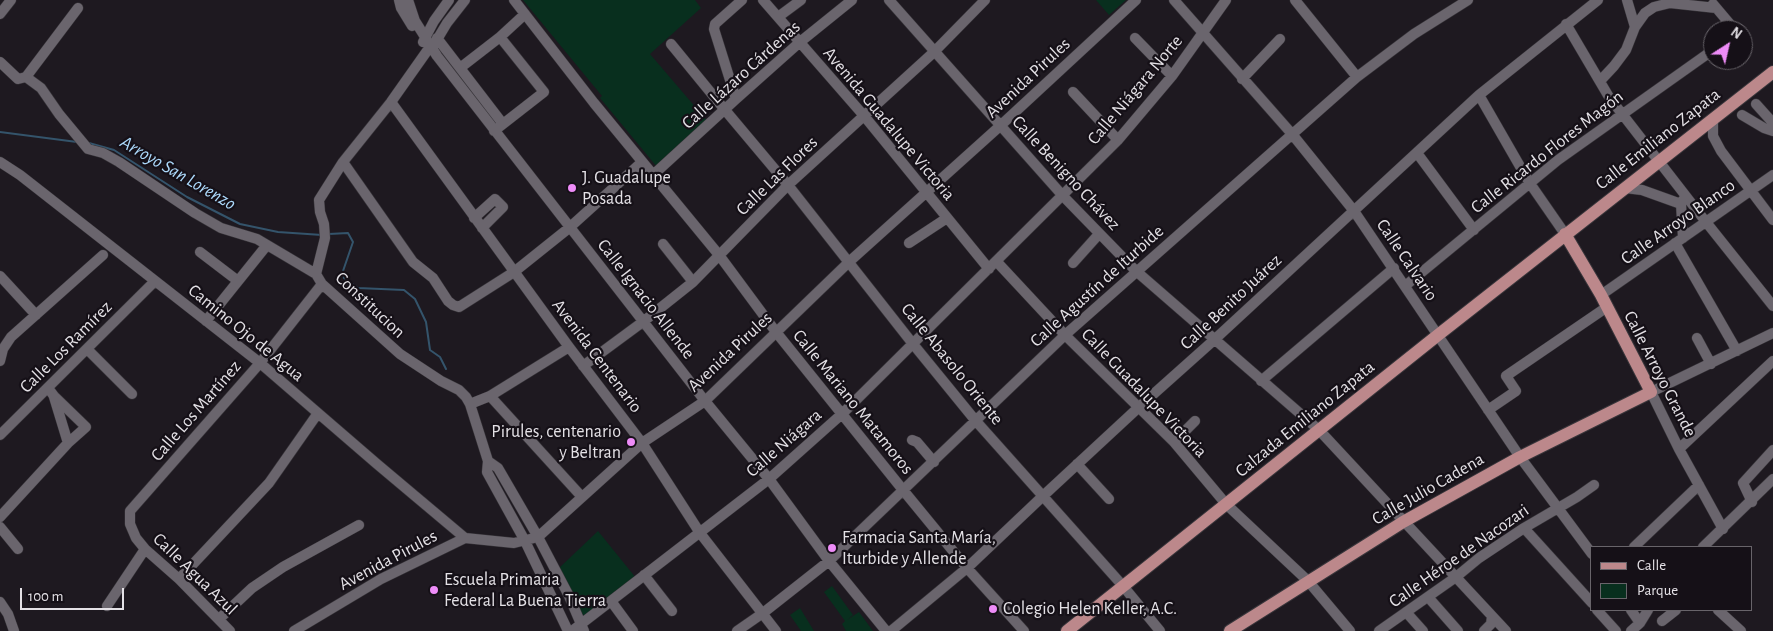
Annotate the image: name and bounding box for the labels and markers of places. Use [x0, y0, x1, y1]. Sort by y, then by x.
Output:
place label: J. Guadalupe Posada [582, 167, 671, 210]
marker: J. Guadalupe Posada [566, 182, 578, 194]
place label: Pirules, centenario y Beltran [491, 421, 621, 464]
marker: Pirules, centenario y Beltran [625, 436, 637, 448]
place label: Farmacia Santa María, Iturbide y Allende [842, 527, 996, 570]
marker: Farmacia Santa María, Iturbide y Allende [826, 542, 838, 554]
place label: Escuela Primaria Federal La Buena Tierra [444, 569, 606, 612]
marker: Escuela Primaria Federal La Buena Tierra [428, 584, 440, 596]
place label: Colegio Helen Keller, A.C. [1003, 598, 1177, 620]
marker: Colegio Helen Keller, A.C. [987, 603, 999, 615]

